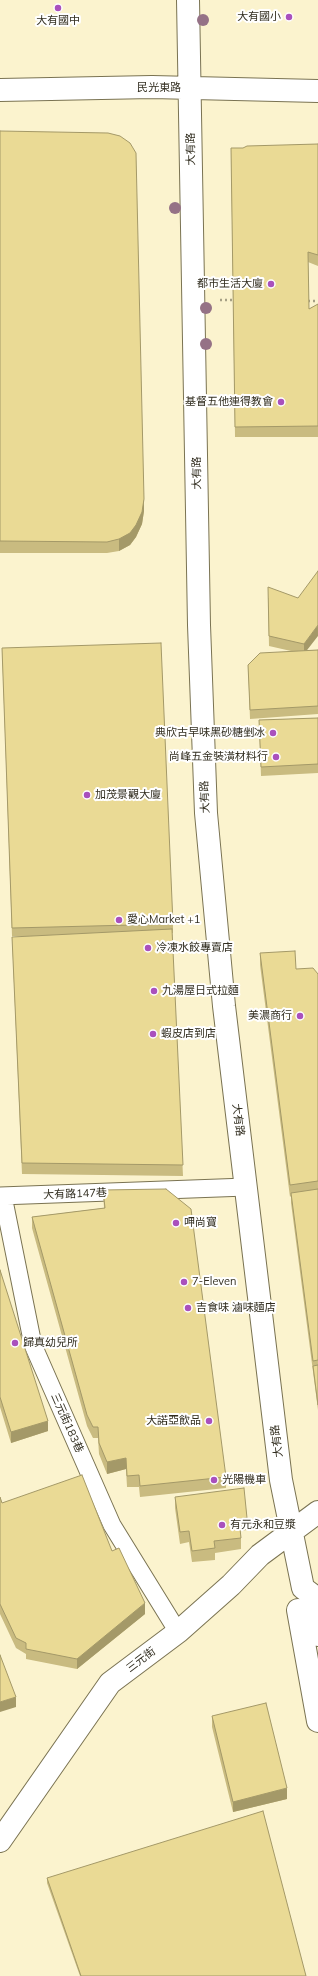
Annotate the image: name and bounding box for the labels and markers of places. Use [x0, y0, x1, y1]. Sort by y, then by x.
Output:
marker: 大有國中 [53, 3, 63, 13]
place label: 大有國小 [237, 10, 281, 24]
marker: 大有國小 [284, 12, 294, 22]
place label: 大有國中 [36, 14, 80, 28]
place label: 都市生活大廈 [197, 277, 263, 291]
marker: 都市生活大廈 [266, 279, 276, 289]
place label: 基督五他連得教會 [185, 395, 273, 409]
marker: 基督五他連得教會 [276, 397, 286, 407]
place label: 典欣古早味黑砂糖剉冰 [155, 726, 265, 740]
marker: 典欣古早味黑砂糖剉冰 [268, 728, 278, 738]
place label: 尚峰五金裝潢材料行 [169, 750, 268, 764]
marker: 尚峰五金裝潢材料行 [271, 752, 281, 762]
place label: 加茂景觀大廈 [95, 788, 161, 802]
marker: 加茂景觀大廈 [82, 790, 92, 800]
place label: 愛心Market +1 [127, 913, 200, 927]
marker: 愛心Market +1 [114, 915, 124, 925]
place label: 冷凍水餃專賣店 [156, 941, 233, 955]
marker: 冷凍水餃專賣店 [143, 943, 153, 953]
place label: 九湯屋日式拉麵 [162, 984, 239, 998]
marker: 九湯屋日式拉麵 [149, 986, 159, 996]
place label: 美濃商行 [248, 1009, 292, 1023]
marker: 美濃商行 [295, 1011, 305, 1021]
place label: 蝦皮店到店 [161, 1027, 216, 1041]
marker: 蝦皮店到店 [148, 1029, 158, 1039]
place label: 呷尚寶 [184, 1216, 217, 1230]
marker: 呷尚寶 [171, 1218, 181, 1228]
place label: 7-Eleven [192, 1275, 236, 1289]
marker: 7-Eleven [179, 1277, 189, 1287]
place label: 吉食味 滷味麵店 [196, 1301, 276, 1315]
marker: 吉食味 滷味麵店 [183, 1303, 193, 1313]
place label: 歸真幼兒所 [23, 1336, 78, 1350]
marker: 歸真幼兒所 [10, 1338, 20, 1348]
place label: 大諾亞飲品 [146, 1414, 201, 1428]
marker: 大諾亞飲品 [204, 1416, 214, 1426]
place label: 光陽機車 [222, 1473, 266, 1487]
marker: 光陽機車 [209, 1475, 219, 1485]
place label: 有元永和豆漿 [230, 1518, 296, 1532]
marker: 有元永和豆漿 [217, 1520, 227, 1530]

